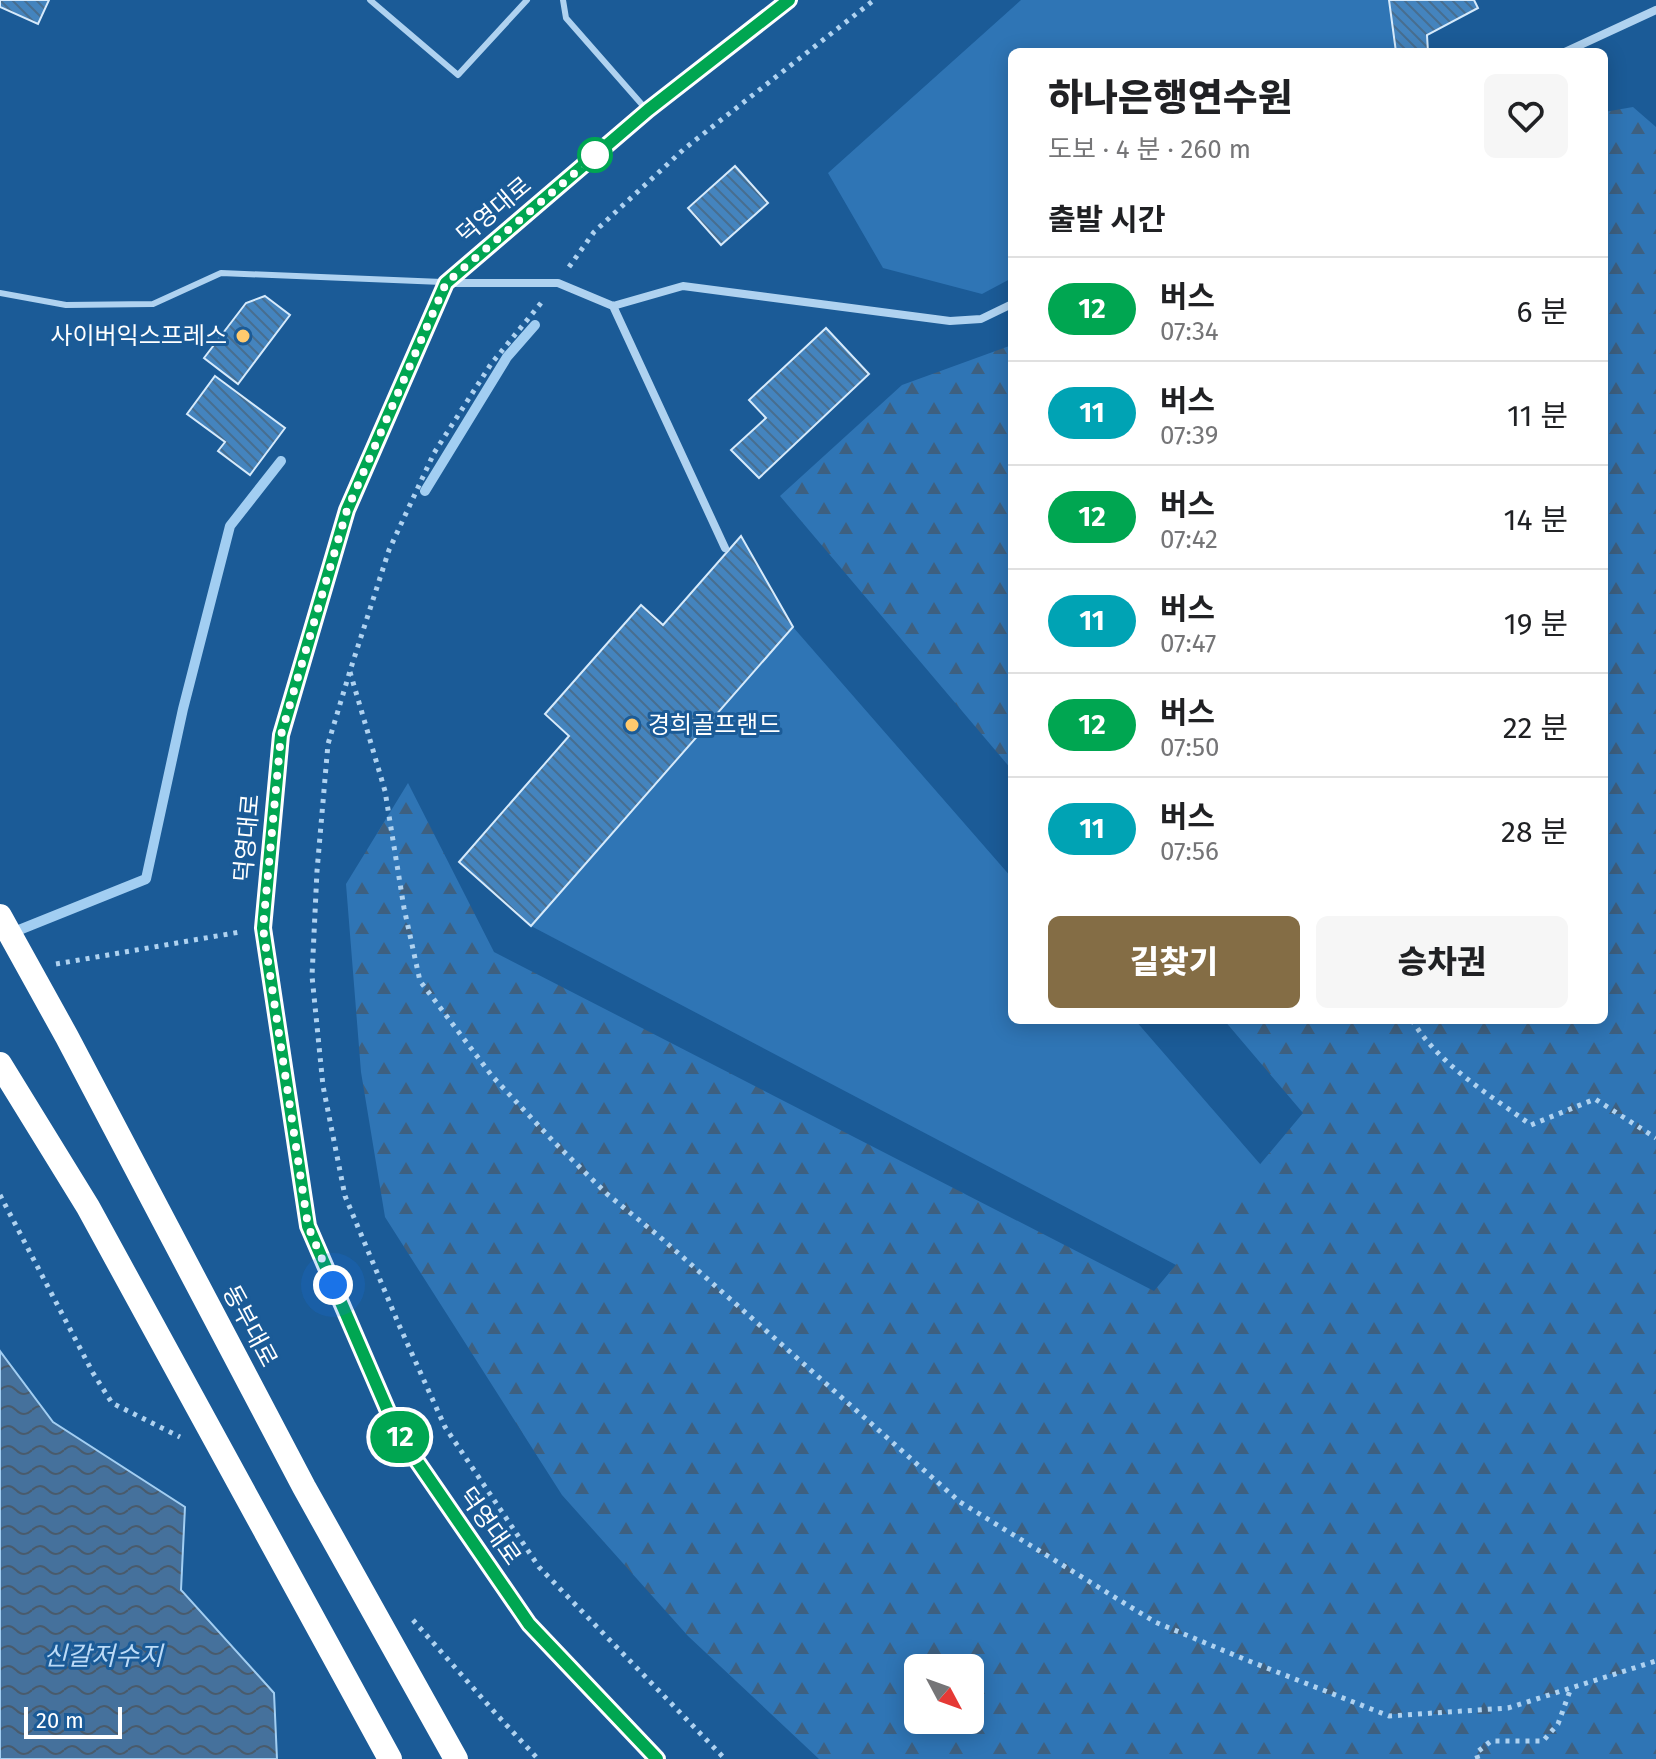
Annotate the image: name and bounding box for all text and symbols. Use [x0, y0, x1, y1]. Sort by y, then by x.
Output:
button: heart [1484, 74, 1568, 158]
text: 하나은행연수원 [1048, 75, 1293, 121]
text: 도보 · 4 분 · 260 m [1048, 134, 1251, 165]
unlabelled marker [578, 138, 612, 172]
street label: 덕영대로 [451, 171, 537, 249]
text: 출발 시간 [1048, 202, 1166, 238]
text: 버스 [1160, 279, 1215, 315]
text: 12 [1078, 292, 1106, 325]
text: 6 분 [1516, 294, 1568, 330]
text: 07:34 [1160, 316, 1219, 347]
place label: 사이버익스프레스 [50, 322, 227, 350]
marker: 사이버익스프레스 [234, 327, 252, 345]
text: 버스 [1160, 383, 1215, 419]
text: 11 [1079, 396, 1105, 429]
text: 11 분 [1507, 398, 1568, 434]
text: 07:39 [1160, 420, 1218, 451]
text: 버스 [1160, 487, 1215, 523]
text: 12 [1078, 500, 1106, 533]
text: 14 분 [1504, 502, 1568, 538]
text: 07:42 [1160, 524, 1218, 555]
text: 버스 [1160, 591, 1215, 627]
text: 11 [1079, 604, 1105, 637]
text: 19 분 [1504, 606, 1568, 642]
text: 07:47 [1160, 628, 1216, 659]
text: 버스 [1160, 695, 1215, 731]
text: 12 [1078, 708, 1106, 741]
text: 22 분 [1503, 710, 1568, 746]
place label: 경희골프랜드 [648, 711, 780, 739]
marker: 경희골프랜드 [623, 716, 641, 734]
text: 07:50 [1160, 732, 1219, 763]
street label: 덕영대로 [229, 793, 265, 883]
text: 버스 [1160, 799, 1215, 835]
text: 11 [1079, 812, 1105, 845]
text: 28 분 [1501, 814, 1568, 850]
text: 07:56 [1160, 836, 1219, 867]
button: 길찾기 [1048, 916, 1300, 1008]
button: 승차권 [1316, 916, 1568, 1008]
your location [313, 1265, 353, 1305]
street label: 동부대로 [217, 1280, 283, 1372]
line badge: 12 [364, 1411, 436, 1463]
text: 12 [386, 1420, 414, 1453]
street label: 덕영대로 [453, 1482, 527, 1570]
water label: 신갈저수지 [43, 1641, 165, 1672]
north arrow [904, 1654, 984, 1734]
map controls [904, 1654, 984, 1734]
scale bar [24, 1703, 122, 1739]
text: 20 m [36, 1707, 84, 1734]

